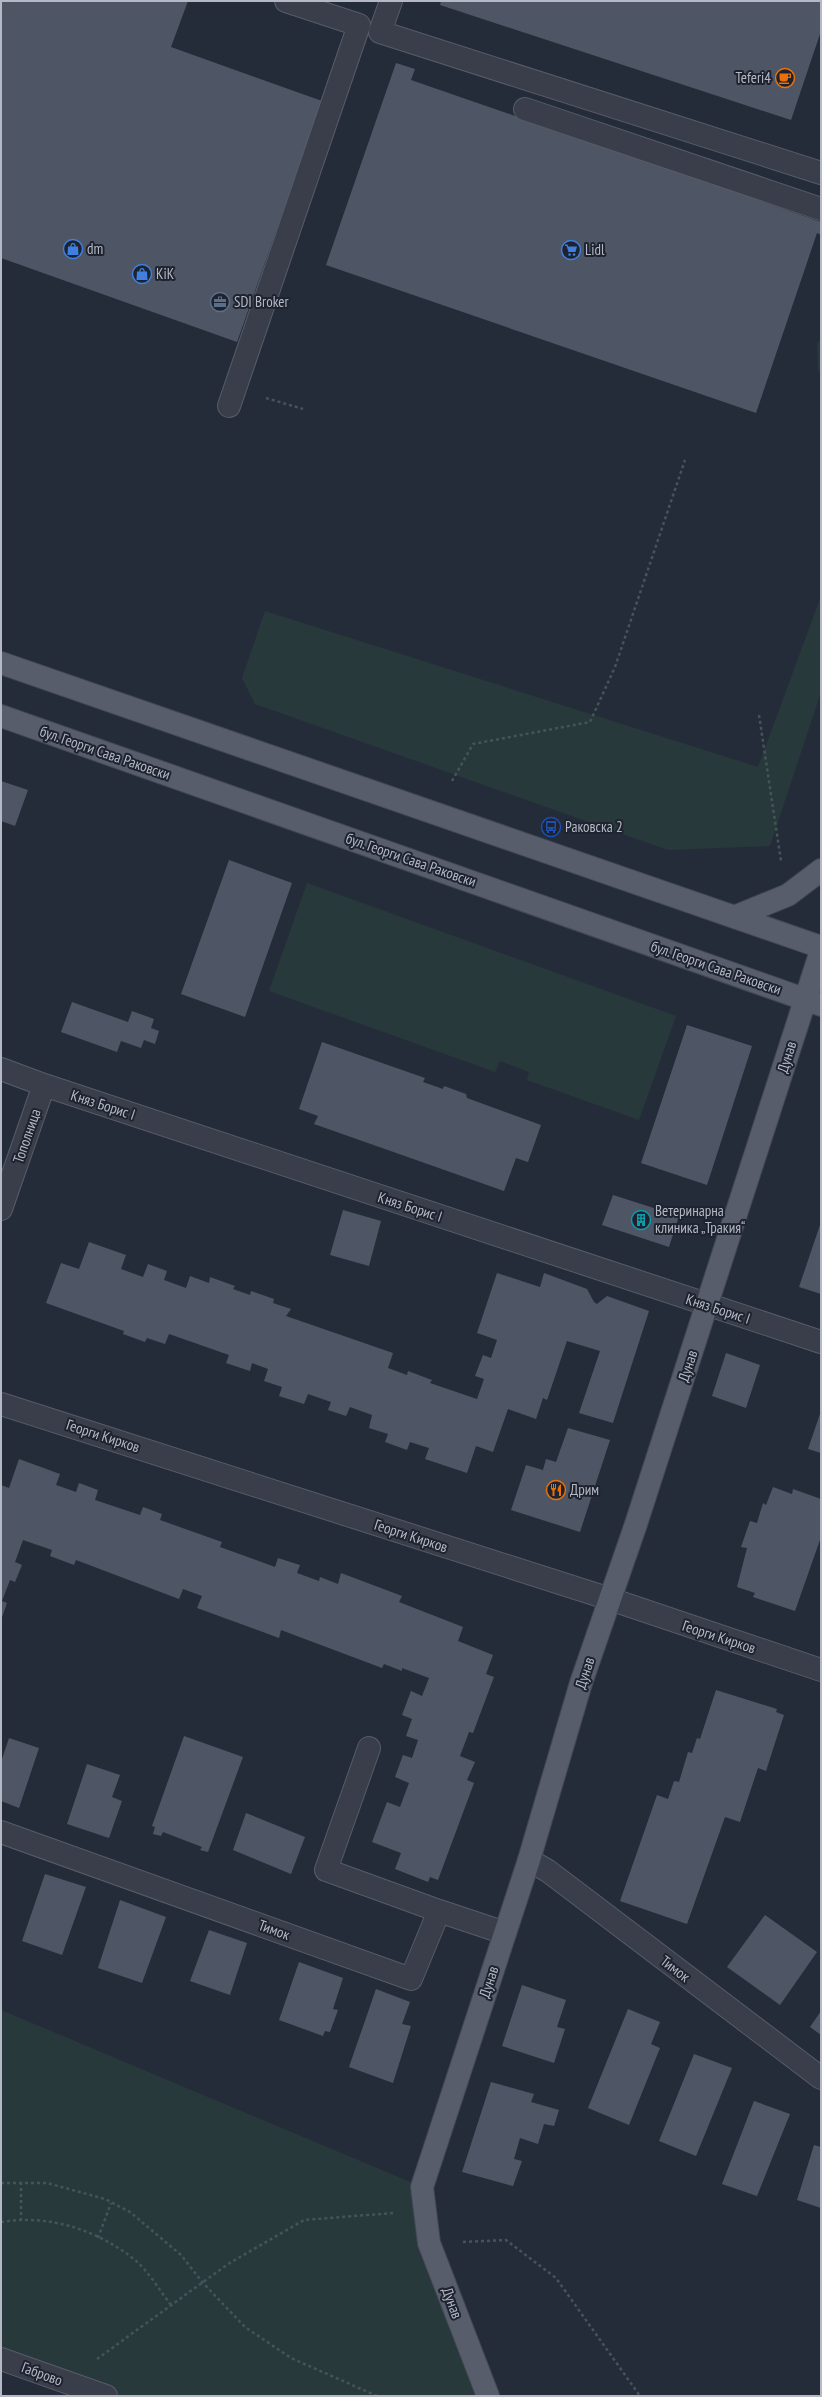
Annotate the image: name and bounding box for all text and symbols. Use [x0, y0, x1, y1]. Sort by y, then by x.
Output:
cafe icon: Teferi4 [774, 67, 796, 89]
place label: Teferi4 [736, 68, 771, 87]
shop icon: dm [62, 238, 84, 260]
place label: dm [87, 239, 103, 258]
supermarket icon: Lidl [560, 239, 582, 261]
place label: Lidl [585, 240, 605, 259]
shop icon: KiK [131, 263, 153, 285]
place label: KiK [156, 264, 175, 283]
office icon: SDI Broker [209, 291, 231, 313]
place label: SDI Broker [234, 292, 289, 311]
street label: бул. Георги Сава Раковски [38, 721, 173, 784]
bus stop icon: Раковска 2 [540, 816, 562, 838]
place label: Раковска 2 [565, 817, 623, 836]
street label: бул. Георги Сава Раковски [344, 828, 479, 891]
street label: бул. Георги Сава Раковски [649, 936, 784, 999]
street label: Дунав [773, 1039, 800, 1075]
street label: Княз Борис I [69, 1085, 138, 1124]
street label: Тополница [8, 1106, 45, 1166]
street label: Княз Борис I [376, 1187, 445, 1226]
place label: Ветеринарна клиника „Тракия“ [655, 1201, 745, 1237]
building icon: Ветеринарна клиника „Тракия“ [630, 1209, 652, 1231]
street label: Княз Борис I [684, 1289, 753, 1328]
street label: Дунав [674, 1348, 702, 1384]
street label: Георги Кирков [64, 1415, 142, 1456]
restaurant icon: Дрим [545, 1479, 567, 1501]
place label: Дрим [570, 1480, 599, 1499]
street label: Георги Кирков [372, 1515, 450, 1556]
street label: Георги Кирков [680, 1616, 758, 1657]
street label: Дунав [571, 1655, 599, 1691]
street label: Тимок [256, 1915, 293, 1944]
street label: Тимок [657, 1951, 694, 1986]
street label: Дунав [475, 1964, 503, 2000]
street label: Дунав [438, 2285, 467, 2321]
street label: Габрово [19, 2357, 65, 2390]

